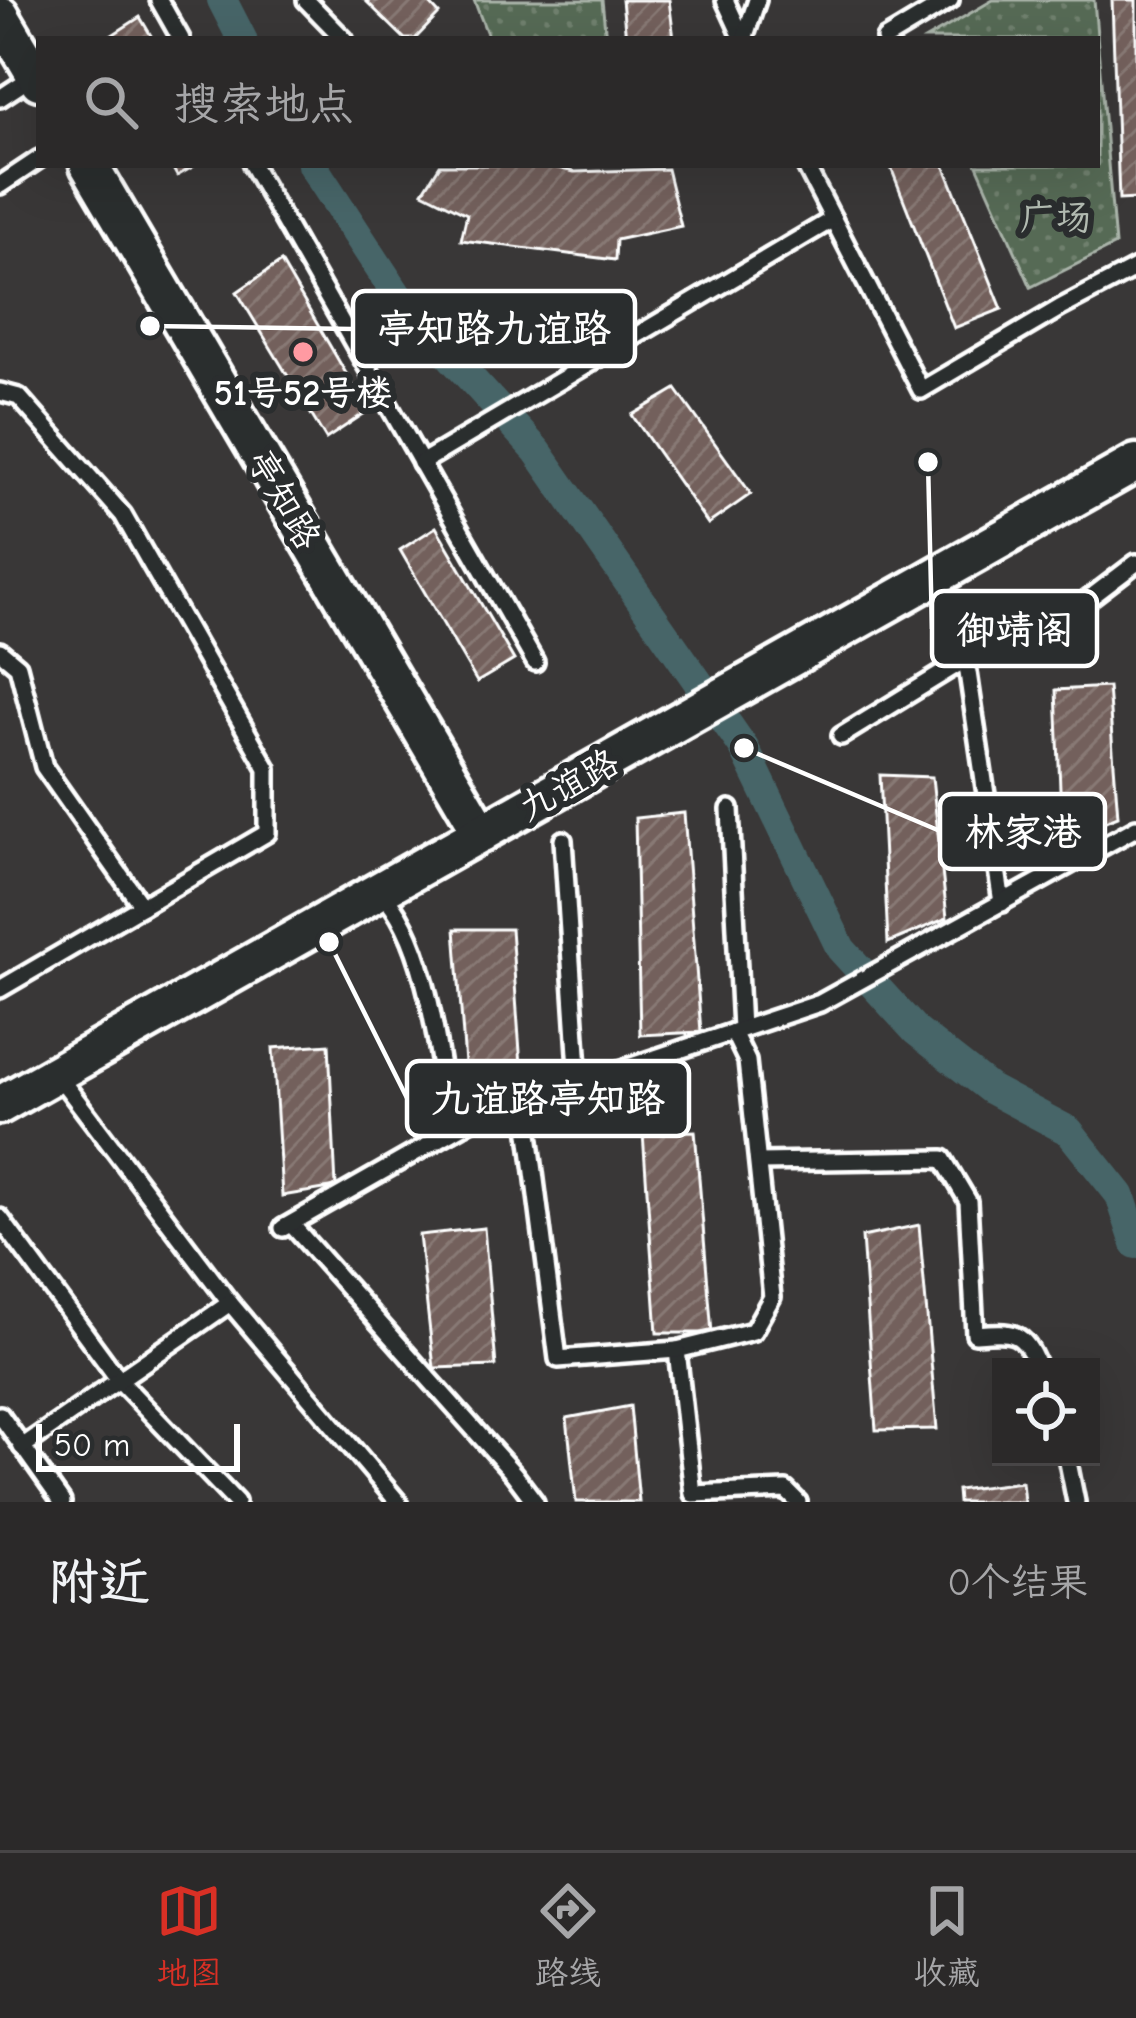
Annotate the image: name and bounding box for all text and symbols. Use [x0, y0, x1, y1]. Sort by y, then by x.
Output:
search box [36, 36, 1100, 168]
icon: search [78, 69, 144, 135]
text: 搜索地点 [174, 78, 354, 130]
park label: 广场 [1020, 198, 1092, 239]
callout: 亭知路九谊路 [353, 291, 635, 366]
text: 亭知路九谊路 [377, 307, 611, 352]
marker: 51号52号楼 [290, 339, 316, 365]
place label: 51号52号楼 [214, 373, 392, 414]
street label: 亭知路 [239, 443, 328, 557]
callout: 御靖阁 [932, 591, 1097, 666]
text: 御靖阁 [956, 608, 1074, 653]
street label: 九谊路 [512, 741, 626, 829]
callout: 林家港 [940, 794, 1105, 869]
text: 林家港 [964, 810, 1082, 855]
callout: 九谊路亭知路 [407, 1061, 689, 1136]
text: 九谊路亭知路 [431, 1077, 665, 1122]
map controls [992, 1358, 1100, 1466]
button: locate [992, 1358, 1100, 1466]
scale bar [36, 1418, 240, 1471]
text: 50 m [54, 1426, 130, 1464]
text: 附近 [48, 1553, 150, 1612]
text: 0个结果 [947, 1560, 1088, 1605]
tab: 地图 [156, 1878, 222, 1993]
tab: 路线 [535, 1878, 601, 1993]
tab: 收藏 [914, 1878, 980, 1993]

